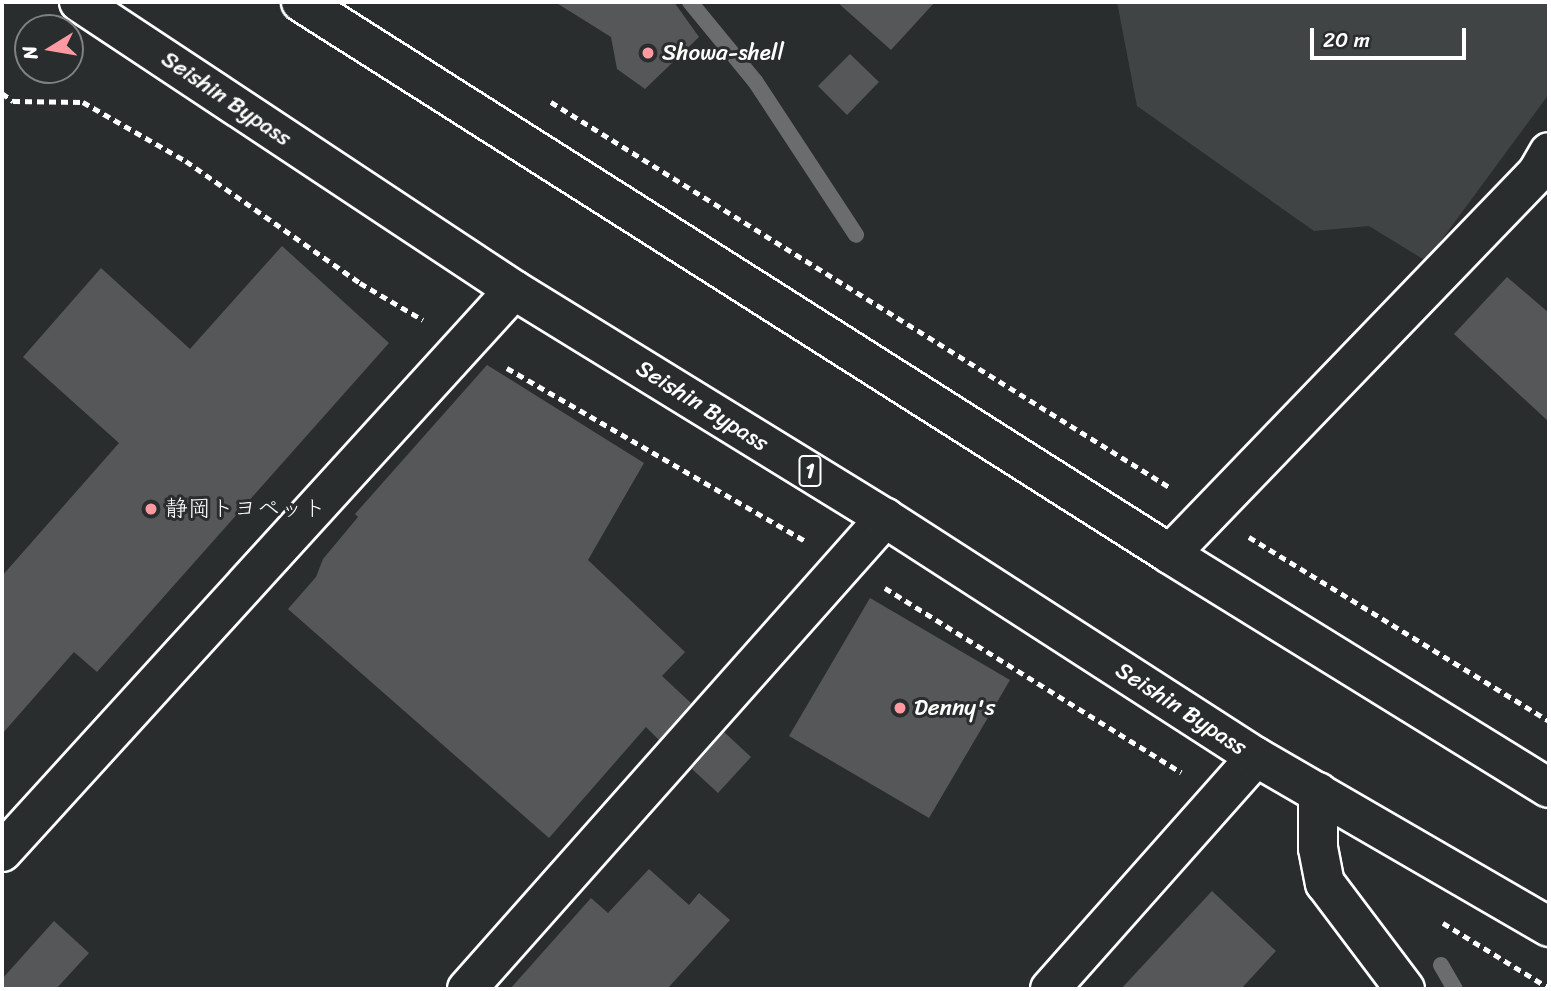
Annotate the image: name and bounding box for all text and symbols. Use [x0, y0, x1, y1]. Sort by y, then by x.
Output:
north arrow [14, 14, 84, 84]
scale bar [1313, 14, 1469, 58]
text: 20 m [1323, 21, 1370, 59]
place label: Showa-shell [662, 39, 784, 67]
text: N [12, 43, 47, 62]
marker: Showa-shell [640, 45, 656, 61]
street label: Seishin Bypass [156, 46, 296, 152]
street label: Seishin Bypass [631, 354, 773, 458]
road number: 1 [798, 454, 822, 489]
place label: 静岡トヨペット [165, 495, 326, 523]
marker: 静岡トヨペット [143, 501, 159, 517]
street label: Seishin Bypass [1110, 657, 1252, 761]
place label: Denny's [914, 694, 995, 722]
marker: Denny's [892, 700, 908, 716]

